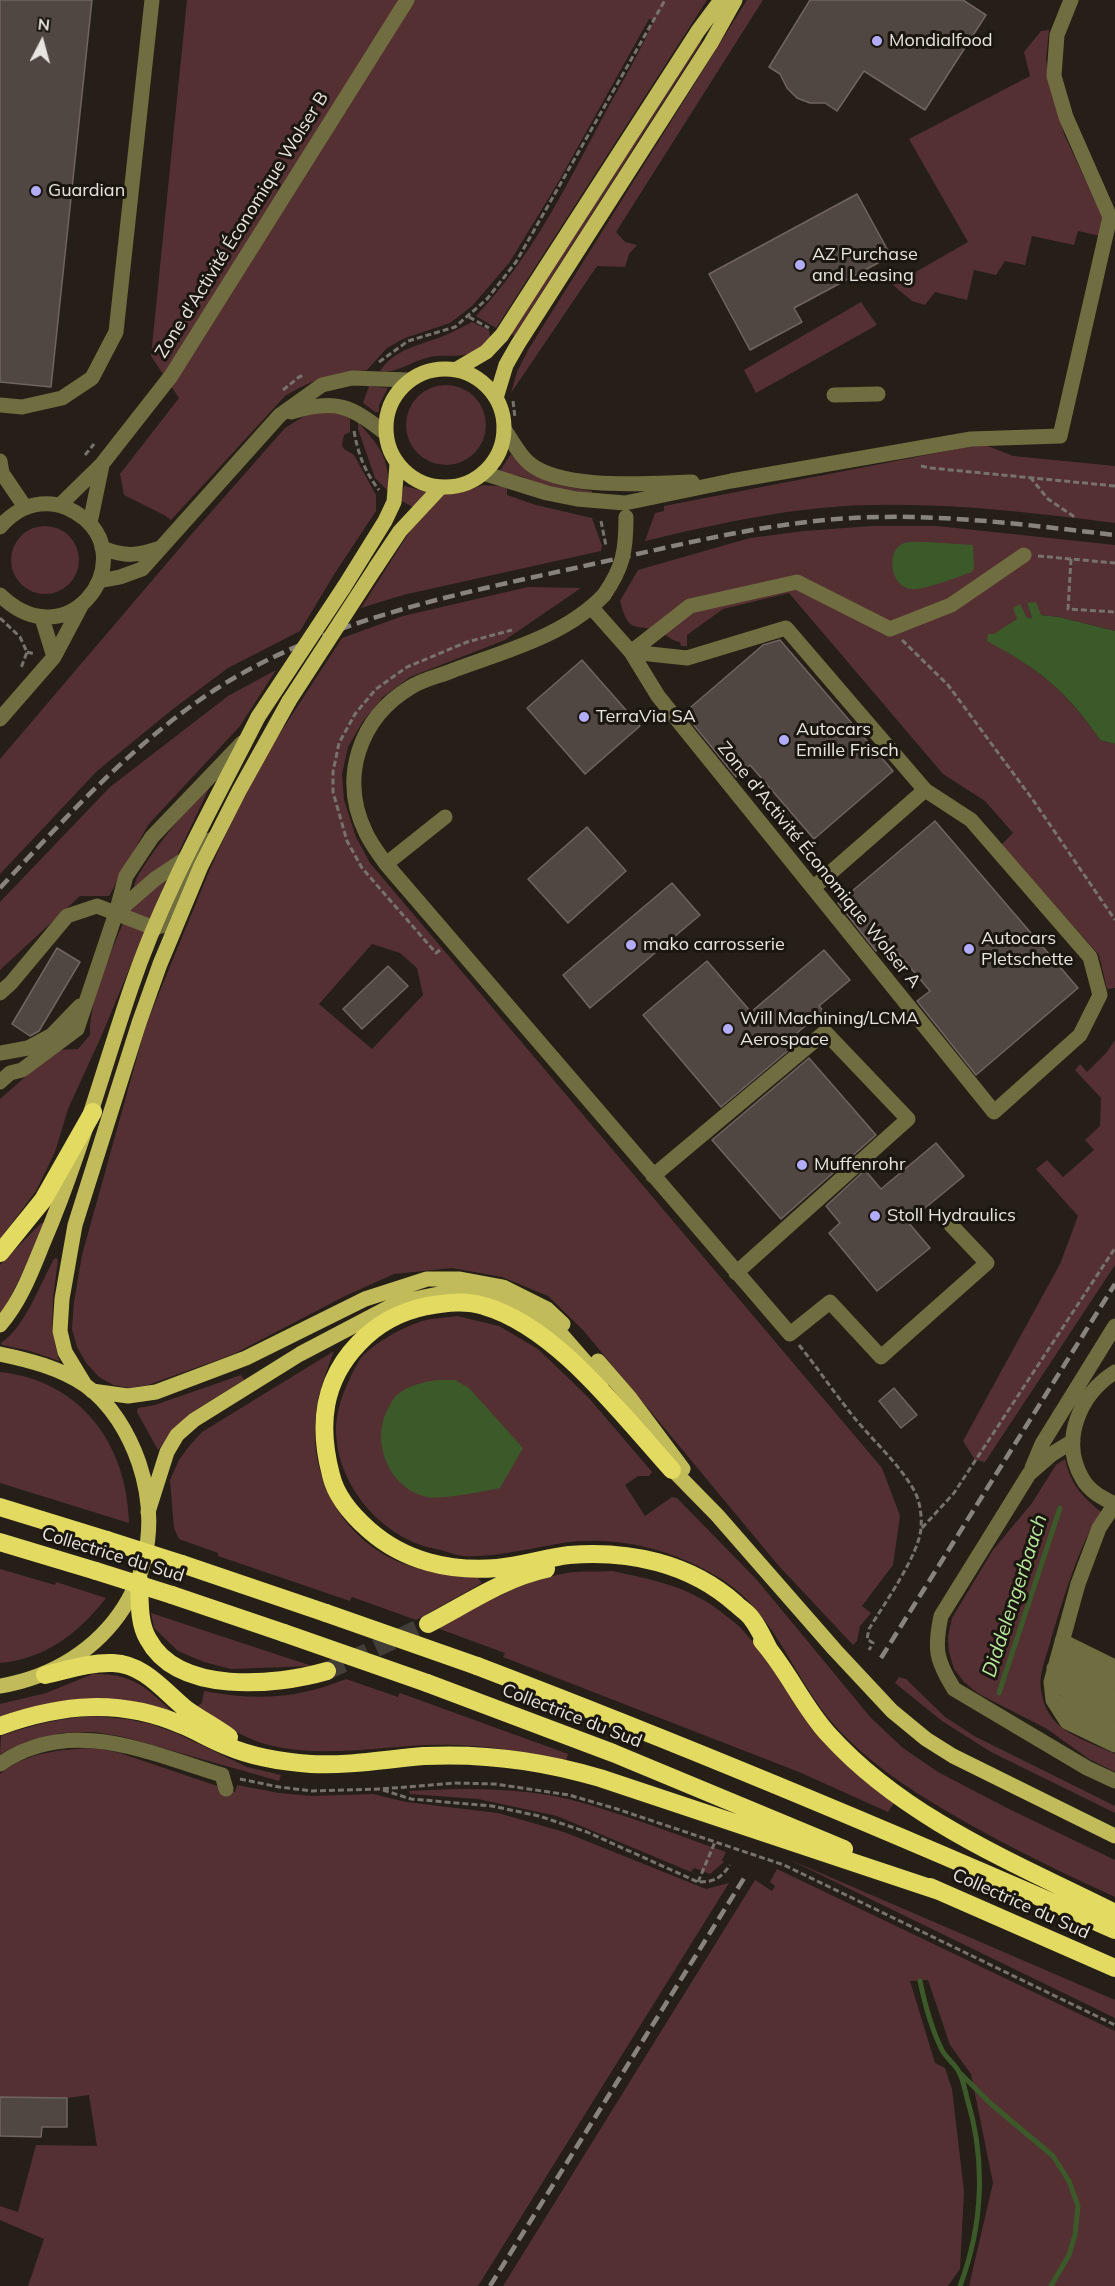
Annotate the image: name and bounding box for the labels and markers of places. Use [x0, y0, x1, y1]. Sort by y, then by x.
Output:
place label: Mondialfood [889, 30, 993, 52]
marker: Mondialfood [870, 34, 884, 48]
place label: Guardian [48, 180, 125, 202]
marker: Guardian [29, 184, 43, 198]
place label: AZ Purchase and Leasing [812, 244, 918, 286]
marker: AZ Purchase and Leasing [793, 258, 807, 272]
place label: TerraVia SA [596, 706, 696, 728]
marker: TerraVia SA [577, 710, 591, 724]
place label: Autocars Emille Frisch [796, 719, 899, 762]
marker: Autocars Emille Frisch [777, 733, 791, 747]
place label: Autocars Pletschette [981, 928, 1073, 970]
place label: mako carrosserie [643, 934, 785, 956]
marker: mako carrosserie [624, 938, 638, 952]
marker: Autocars Pletschette [962, 942, 976, 956]
place label: Will Machining/LCMA Aerospace [740, 1008, 919, 1050]
marker: Will Machining/LCMA Aerospace [721, 1022, 735, 1036]
place label: Muffenrohr [814, 1154, 906, 1176]
marker: Muffenrohr [795, 1158, 809, 1172]
place label: Stoll Hydraulics [887, 1205, 1016, 1227]
marker: Stoll Hydraulics [868, 1209, 882, 1223]

